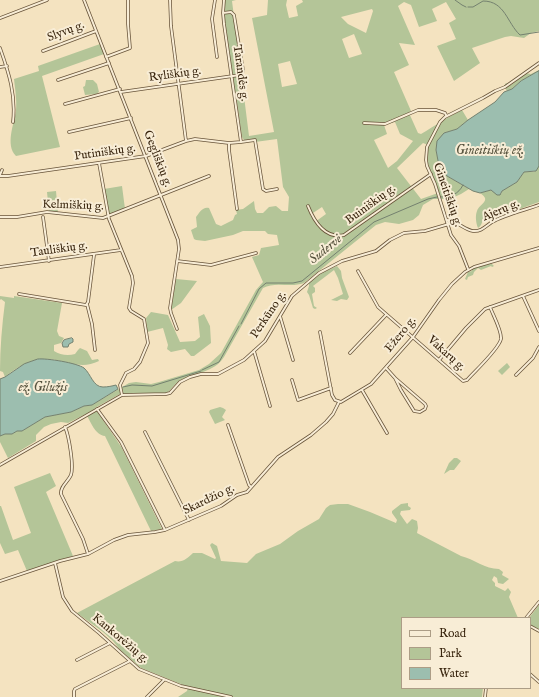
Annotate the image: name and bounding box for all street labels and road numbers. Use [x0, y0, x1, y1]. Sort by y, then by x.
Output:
street label: Slyvų g. [46, 18, 86, 46]
street label: Tarandės g. [229, 44, 251, 102]
street label: Ryliškių g. [148, 64, 202, 86]
street label: Gegliškių g. [140, 129, 174, 189]
street label: Putiniškių g. [73, 142, 137, 164]
street label: Gineitiškių g. [429, 161, 465, 229]
street label: Buiniškių g. [343, 182, 399, 228]
street label: Ajerų g. [480, 197, 522, 225]
street label: Kelmiškių g. [42, 198, 104, 214]
street label: Tauliškių g. [30, 239, 88, 261]
street label: Perkūno g. [248, 289, 290, 341]
street label: Ežero g. [382, 314, 420, 356]
street label: Vakarų g. [424, 333, 468, 375]
street label: Skardžio g. [181, 481, 237, 519]
street label: Kankorėžių g. [89, 611, 151, 667]

